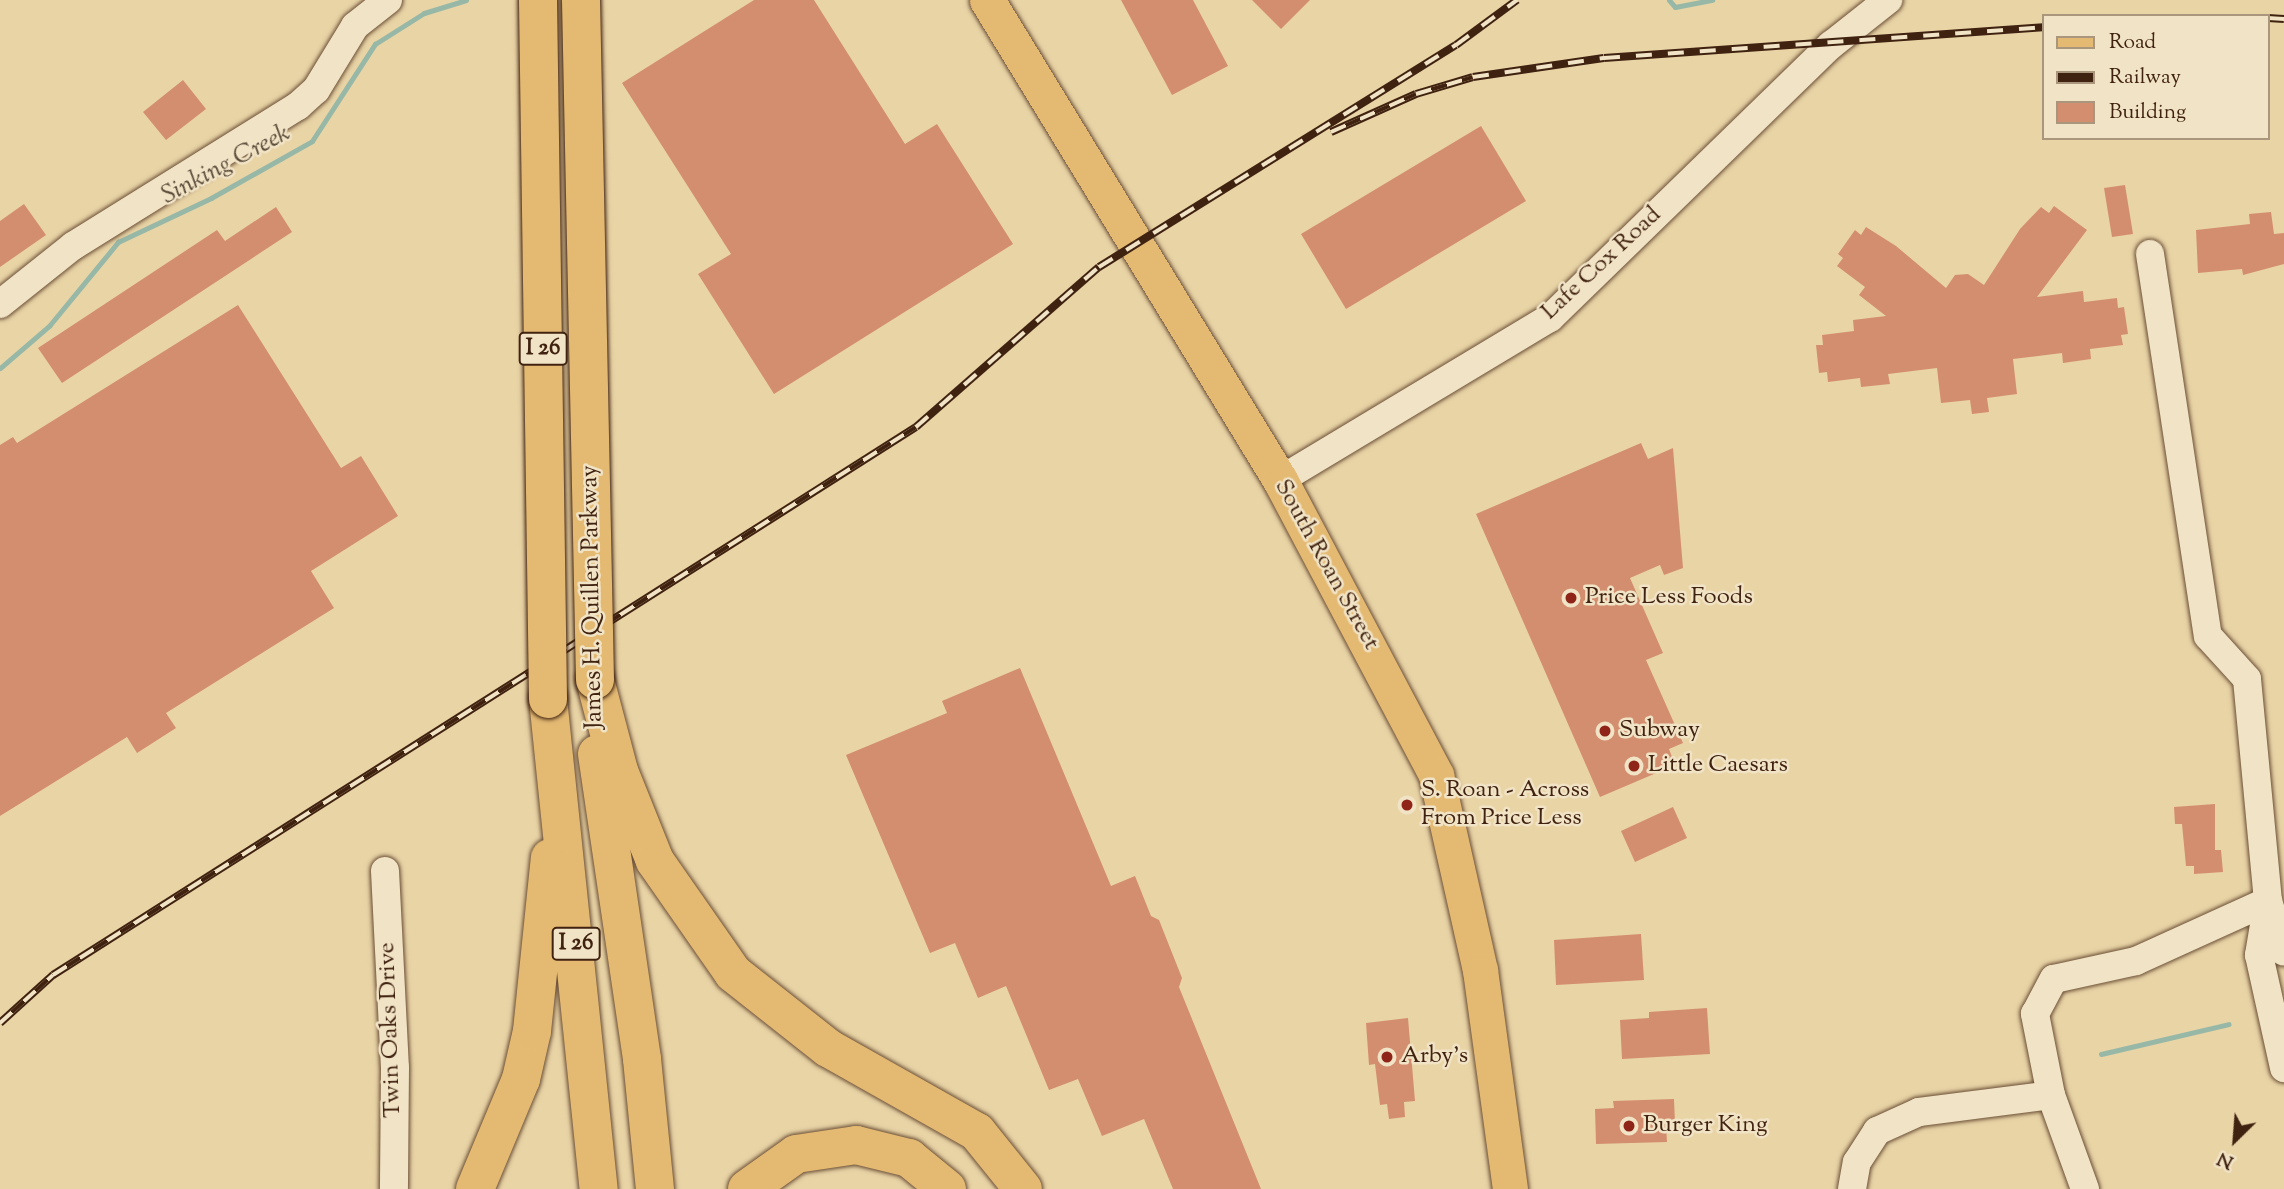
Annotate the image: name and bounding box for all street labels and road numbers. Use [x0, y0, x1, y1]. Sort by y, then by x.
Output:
street label: Lafe Cox Road [1536, 201, 1668, 327]
road number: I 26 [518, 330, 568, 368]
street label: James H. Quillen Parkway [576, 465, 610, 729]
street label: South Roan Street [1267, 475, 1385, 655]
road number: I 26 [552, 925, 600, 964]
street label: Twin Oaks Drive [374, 942, 408, 1118]

